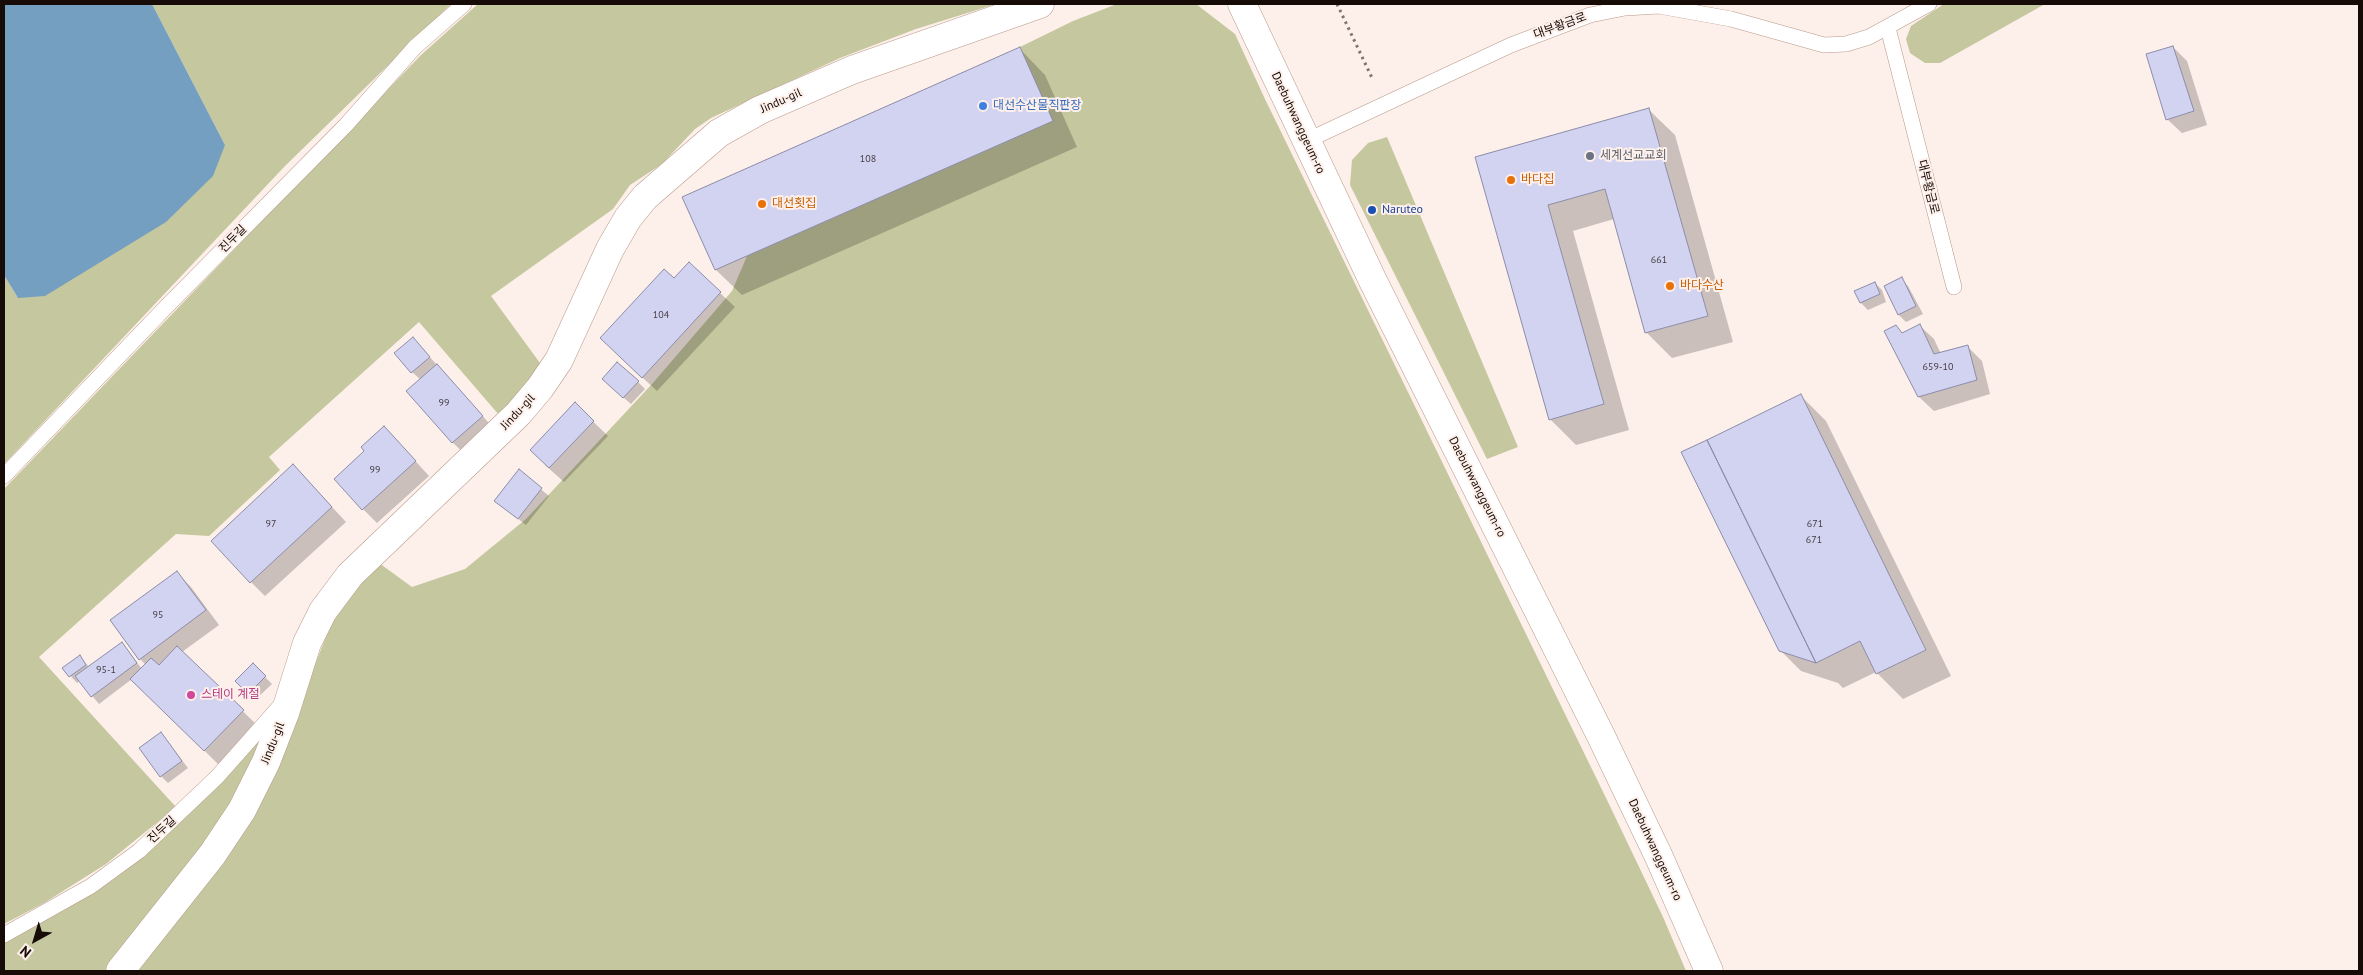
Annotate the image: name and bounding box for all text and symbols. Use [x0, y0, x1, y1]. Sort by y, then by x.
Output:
street label: 대부황금로 [1532, 10, 1588, 42]
street label: Daebuhwanggeum-ro [1268, 70, 1328, 176]
street label: Jindu-gil [758, 86, 804, 116]
place label: 대선수산물직판장 [993, 99, 1081, 113]
marker: 대선수산물직판장 [977, 100, 989, 112]
place label: 세계선교교회 [1600, 149, 1666, 163]
marker: 세계선교교회 [1584, 150, 1596, 162]
house number: 108 [860, 153, 876, 165]
street label: 대부황금로 [1914, 158, 1942, 216]
place label: 바다집 [1521, 173, 1554, 187]
marker: 바다집 [1505, 174, 1517, 186]
place label: 대선횟집 [772, 197, 816, 211]
marker: 대선횟집 [756, 198, 768, 210]
place label: Naruteo [1382, 203, 1423, 217]
marker: Naruteo [1366, 204, 1378, 216]
street label: 진두길 [216, 222, 250, 256]
house number: 661 [1651, 254, 1667, 266]
place label: 바다수산 [1680, 279, 1724, 293]
marker: 바다수산 [1664, 280, 1676, 292]
house number: 104 [653, 309, 669, 321]
house number: 659-10 [1923, 361, 1953, 373]
street label: Jindu-gil [498, 391, 538, 433]
house number: 99 [439, 397, 449, 409]
street label: Daebuhwanggeum-ro [1445, 434, 1509, 540]
house number: 99 [370, 464, 380, 476]
house number: 97 [266, 518, 276, 530]
house number: 671 [1807, 518, 1823, 530]
house number: 671 [1806, 534, 1822, 546]
house number: 95 [153, 609, 163, 621]
house number: 95-1 [96, 664, 116, 676]
place label: 스테이 계절 [201, 688, 259, 702]
marker: 스테이 계절 [185, 689, 197, 701]
street label: Jindu-gil [258, 720, 288, 766]
street label: Daebuhwanggeum-ro [1625, 797, 1685, 903]
street label: 진두길 [145, 814, 179, 846]
north arrow [10, 915, 60, 965]
text: N [16, 942, 35, 962]

